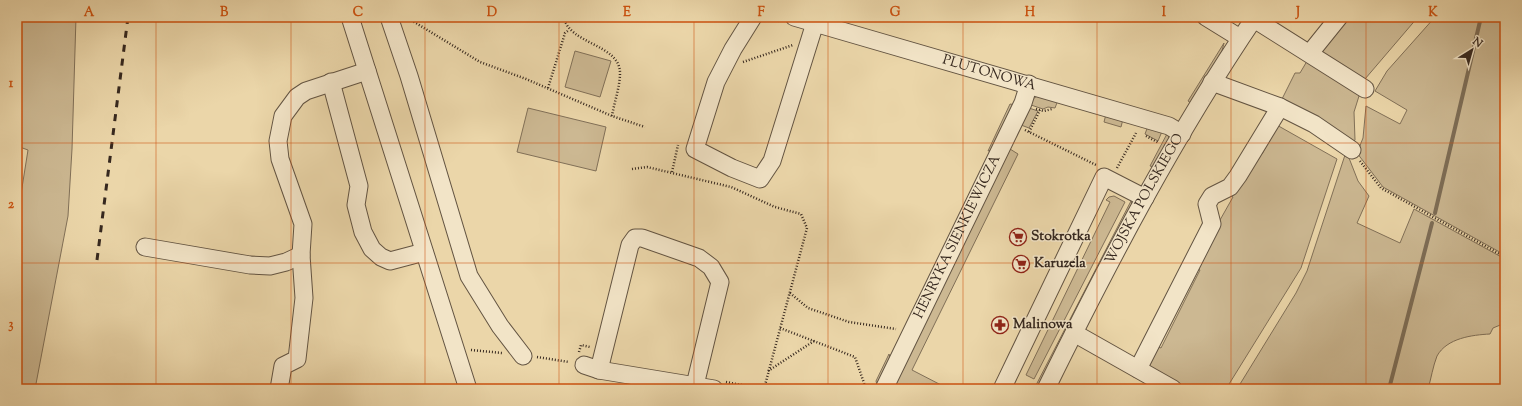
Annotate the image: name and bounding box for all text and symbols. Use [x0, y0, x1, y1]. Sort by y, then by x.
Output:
text: A [84, 4, 95, 22]
text: B [220, 4, 229, 22]
text: C [353, 4, 363, 22]
text: D [487, 4, 497, 22]
text: E [623, 4, 631, 22]
text: F [757, 4, 765, 22]
text: G [890, 4, 901, 22]
text: H [1025, 4, 1036, 22]
text: I [1162, 4, 1167, 22]
text: J [1295, 4, 1300, 22]
text: K [1428, 4, 1438, 22]
north arrow [1452, 30, 1492, 70]
text: N [1468, 33, 1486, 52]
street label: PLUTONOWA [940, 51, 1039, 97]
text: 1 [9, 75, 14, 93]
street label: WOJSKA POLSKIEGO [1101, 130, 1189, 268]
street label: HENRYKA SIENKIEWICZA [910, 151, 1006, 322]
text: 2 [8, 196, 15, 214]
supermarket icon: Stokrotka [1008, 227, 1028, 247]
place label: Stokrotka [1031, 227, 1091, 247]
supermarket icon: Karuzela [1011, 254, 1031, 274]
place label: Karuzela [1034, 254, 1086, 274]
pharmacy icon: Malinowa [990, 315, 1010, 335]
place label: Malinowa [1013, 315, 1073, 335]
text: 3 [8, 316, 14, 334]

